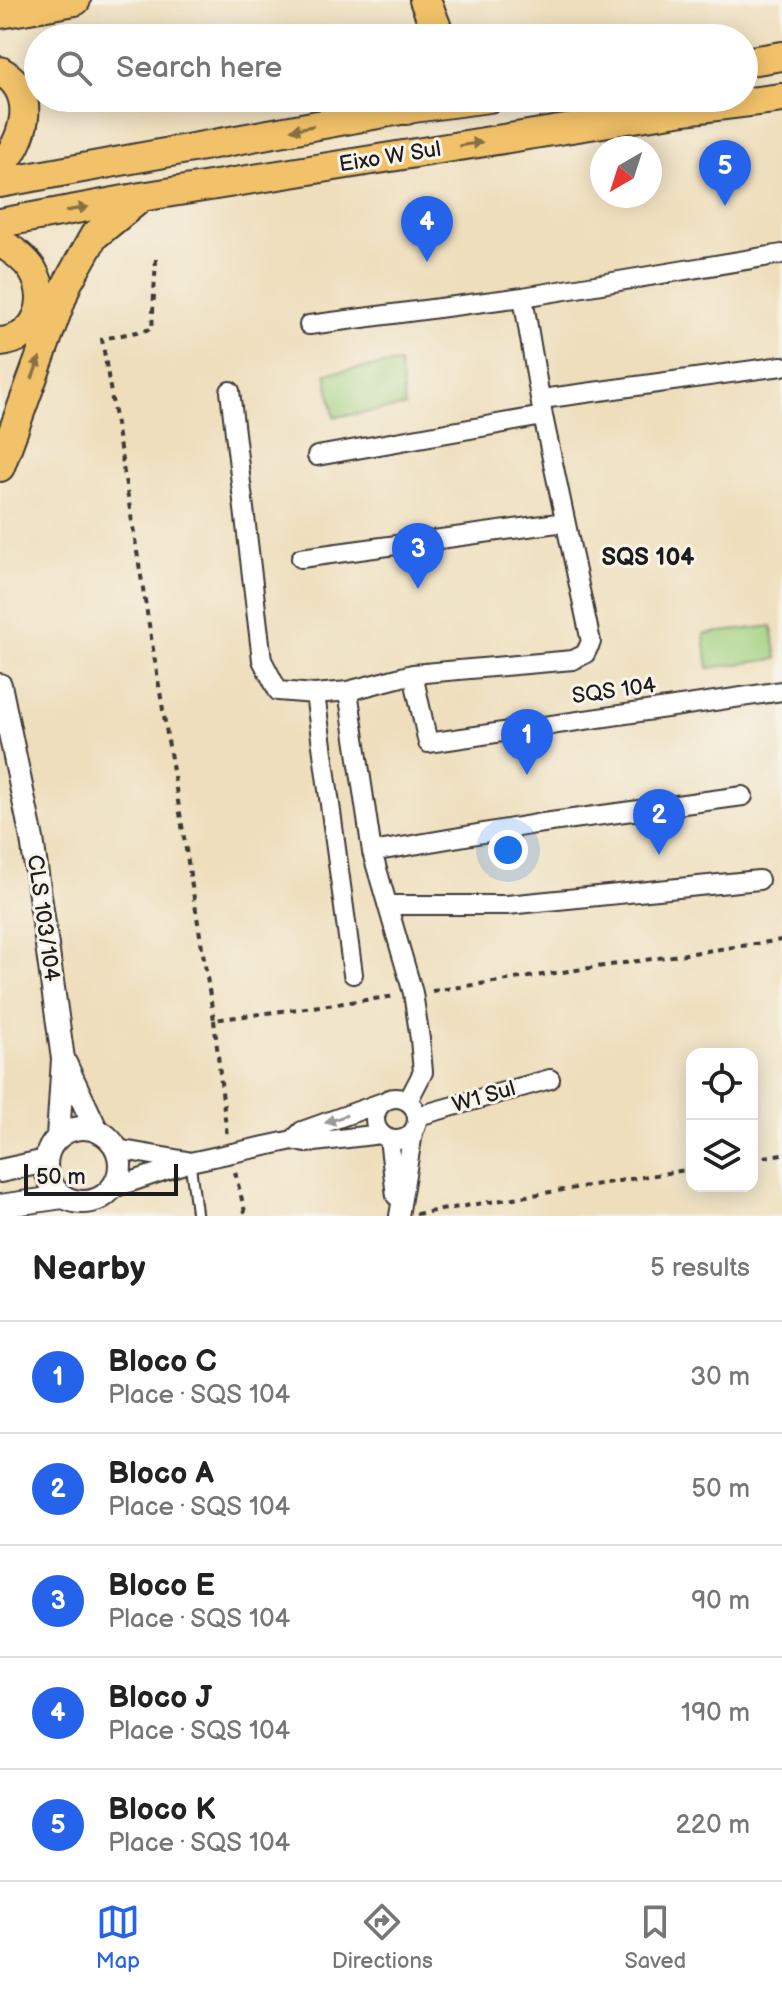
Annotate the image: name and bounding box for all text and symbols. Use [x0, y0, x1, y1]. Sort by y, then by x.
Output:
search box [24, 24, 758, 112]
icon: search [52, 46, 96, 90]
text: Search here [116, 50, 282, 86]
one-way arrow [289, 123, 314, 135]
street label: Eixo W Sul [337, 136, 443, 178]
north arrow [590, 136, 662, 208]
one-way arrow [459, 137, 484, 150]
pin: 5 [699, 140, 751, 206]
pin: 4 [401, 196, 453, 262]
one-way arrow [64, 202, 89, 214]
one-way arrow [31, 356, 43, 380]
pin: 3 [392, 523, 444, 589]
district label: SQS 104 [602, 543, 694, 572]
street label: SQS 104 [570, 672, 658, 710]
pin: 1 [501, 709, 553, 775]
pin: 2 [633, 789, 685, 855]
your location [488, 830, 528, 870]
street label: CLS 103/104 [21, 853, 65, 983]
map controls [686, 1048, 758, 1192]
button: locate [686, 1048, 758, 1120]
street label: W1 Sul [449, 1075, 519, 1119]
one-way arrow [324, 1113, 348, 1125]
button: layers [686, 1120, 758, 1192]
scale bar [24, 1160, 178, 1196]
text: 50 m [36, 1164, 86, 1191]
text: Nearby [32, 1248, 146, 1289]
text: 5 results [650, 1253, 750, 1284]
text: Bloco C [108, 1344, 217, 1380]
text: 1 [53, 1362, 63, 1393]
text: 30 m [690, 1362, 750, 1393]
text: Place · SQS 104 [108, 1380, 290, 1411]
text: Bloco A [108, 1456, 214, 1492]
text: 2 [50, 1474, 66, 1505]
text: 50 m [691, 1474, 750, 1505]
text: Place · SQS 104 [108, 1492, 290, 1523]
text: Bloco E [108, 1568, 215, 1604]
text: 3 [50, 1586, 66, 1617]
text: 90 m [691, 1586, 750, 1617]
text: Place · SQS 104 [108, 1604, 290, 1635]
text: Bloco J [108, 1680, 212, 1716]
text: 4 [50, 1698, 66, 1729]
text: 190 m [681, 1698, 750, 1729]
text: Place · SQS 104 [108, 1716, 290, 1747]
text: Bloco K [108, 1792, 216, 1828]
text: 5 [50, 1810, 66, 1841]
text: 220 m [676, 1810, 750, 1841]
text: Place · SQS 104 [108, 1828, 290, 1859]
tab: Map [96, 1900, 140, 1975]
tab: Directions [332, 1900, 433, 1975]
tab: Saved [624, 1900, 686, 1975]

